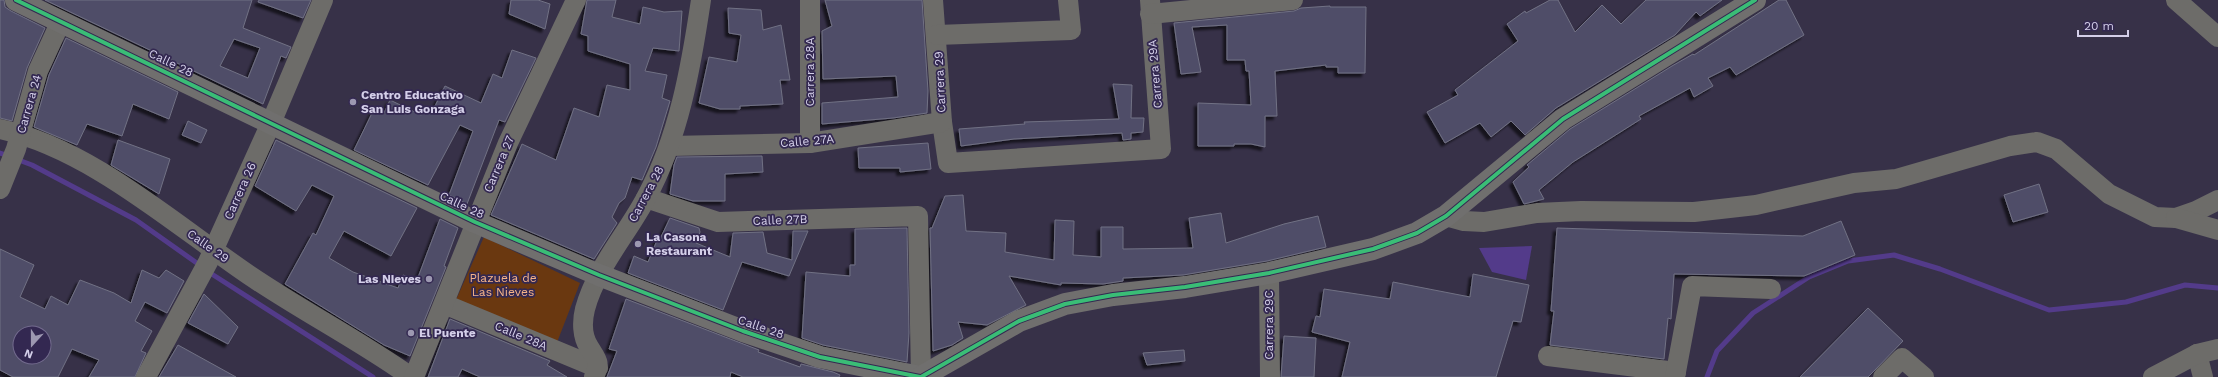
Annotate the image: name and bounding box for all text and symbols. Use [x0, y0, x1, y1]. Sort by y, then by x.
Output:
scale bar [2078, 12, 2128, 38]
text: 20 m [2084, 19, 2114, 33]
street label: Carrera 28A [803, 37, 817, 107]
street label: Carrera 29A [1145, 39, 1165, 109]
street label: Calle 28 [146, 46, 196, 80]
street label: Carrera 29 [931, 51, 949, 113]
street label: Carrera 24 [14, 73, 44, 135]
place label: Centro Educativo San Luis Gonzaga [361, 88, 465, 116]
marker: Centro Educativo San Luis Gonzaga [348, 97, 358, 107]
street label: Calle 27A [779, 132, 835, 150]
street label: Carrera 27 [481, 133, 517, 195]
street label: Carrera 26 [221, 160, 259, 222]
street label: Carrera 28 [625, 164, 667, 224]
street label: Calle 28 [437, 189, 487, 221]
street label: Calle 27B [752, 212, 808, 228]
street label: Calle 29 [184, 227, 232, 265]
place label: La Casona Restaurant [646, 230, 713, 258]
marker: La Casona Restaurant [633, 239, 643, 249]
park label: Plazuela de Las Nieves [469, 271, 537, 299]
place label: Las Nieves [358, 272, 422, 286]
marker: Las Nieves [424, 274, 434, 284]
street label: Carrera 29C [1262, 290, 1276, 360]
street label: Calle 28 [736, 313, 786, 341]
street label: Calle 28A [493, 319, 549, 353]
north arrow [12, 325, 52, 365]
place label: El Puente [419, 326, 476, 340]
marker: El Puente [406, 328, 416, 338]
text: N [22, 346, 35, 361]

